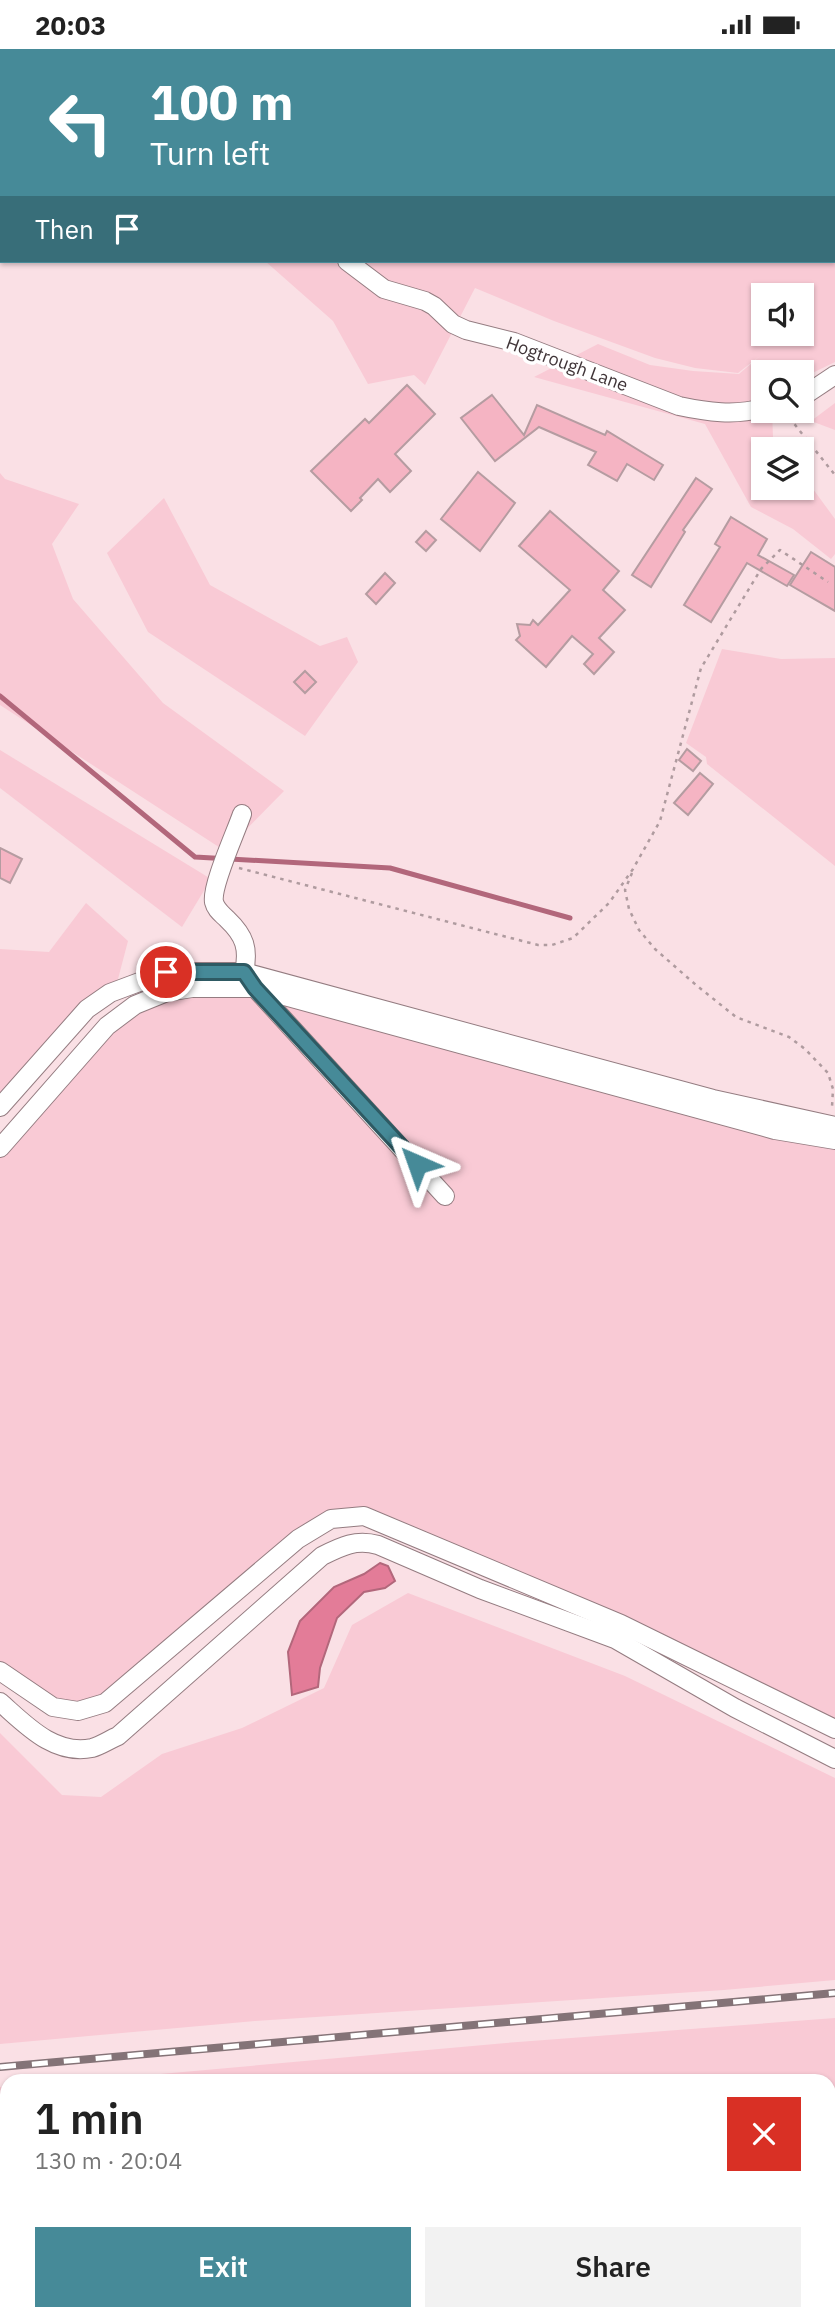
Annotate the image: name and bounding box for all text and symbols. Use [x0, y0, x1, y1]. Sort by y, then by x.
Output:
text: 20:03 [35, 8, 106, 42]
text: 100 m [150, 70, 294, 133]
icon: left [35, 77, 126, 168]
text: Turn left [150, 132, 270, 174]
icon: arrive [108, 210, 146, 248]
text: Then [35, 212, 94, 246]
map controls [751, 283, 814, 500]
button: sound [751, 283, 814, 346]
street label: Hogtrough Lane [503, 331, 631, 396]
button: search [751, 360, 814, 423]
button: layers [751, 437, 814, 500]
pin [136, 942, 196, 1002]
icon: arrive [147, 953, 185, 991]
position arrow [380, 1127, 454, 1201]
text: 1 min [35, 2091, 144, 2146]
button: close [727, 2097, 801, 2171]
text: 130 m · 20:04 [35, 2145, 182, 2175]
button: Exit [35, 2227, 411, 2307]
button: Share [425, 2227, 801, 2307]

